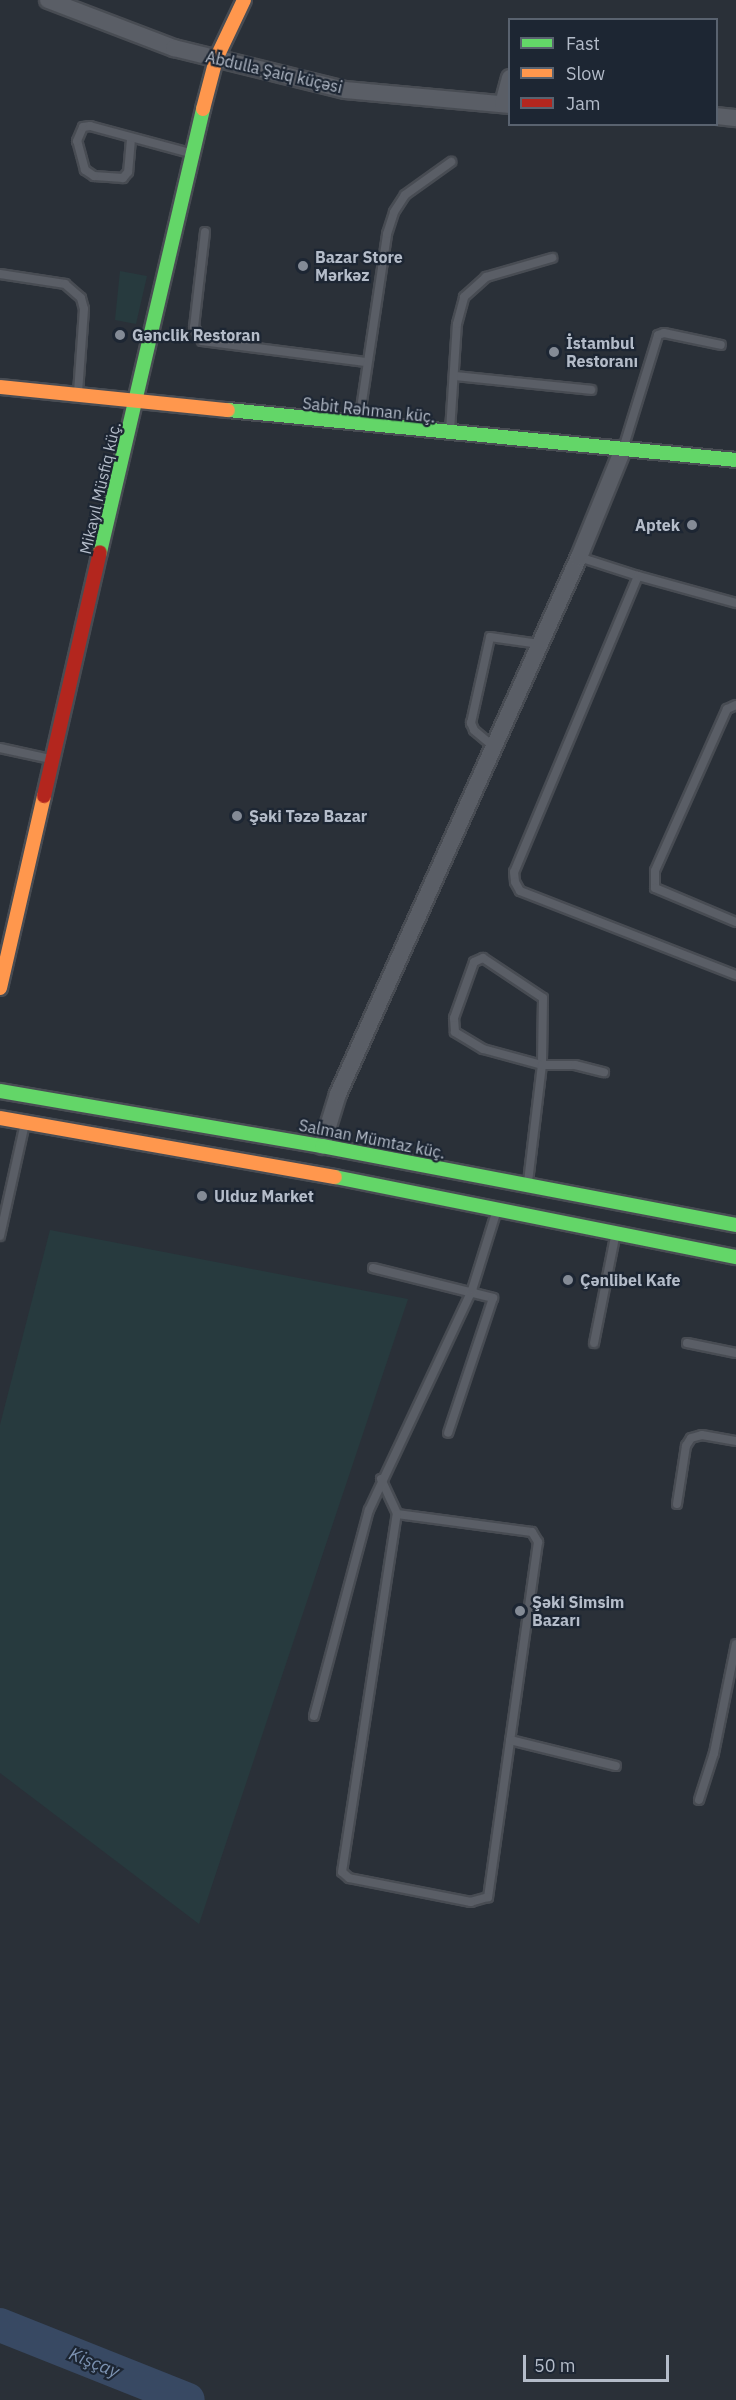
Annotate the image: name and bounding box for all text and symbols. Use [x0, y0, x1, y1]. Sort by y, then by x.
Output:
legend [508, 18, 718, 126]
text: Fast [566, 32, 600, 55]
street label: Abdulla Şaiq küçəsi [204, 47, 344, 97]
text: Slow [566, 62, 605, 85]
text: Jam [566, 92, 601, 115]
place label: Bazar Store Mərkəz [315, 247, 403, 285]
marker: Bazar Store Mərkəz [296, 259, 310, 273]
place label: Gənclik Restoran [132, 325, 260, 345]
marker: Gənclik Restoran [113, 328, 127, 342]
place label: İstambul Restoranı [566, 333, 638, 371]
marker: İstambul Restoranı [547, 345, 561, 359]
street label: Sabit Rəhman küç. [302, 393, 436, 427]
street label: Mikayıl Müsfiq küç. [75, 420, 125, 556]
place label: Aptek [635, 515, 680, 535]
marker: Aptek [685, 518, 699, 532]
place label: Şəki Təzə Bazar [249, 806, 367, 826]
marker: Şəki Təzə Bazar [230, 809, 244, 823]
street label: Salman Mümtaz küç. [297, 1115, 447, 1163]
place label: Ulduz Market [214, 1186, 314, 1206]
marker: Ulduz Market [195, 1189, 209, 1203]
place label: Çənlibel Kafe [580, 1270, 680, 1290]
marker: Çənlibel Kafe [561, 1273, 575, 1287]
place label: Şəki Simsim Bazarı [532, 1592, 624, 1630]
marker: Şəki Simsim Bazarı [513, 1604, 527, 1618]
water label: Kişçay [66, 2343, 122, 2383]
scale bar [526, 2343, 672, 2381]
text: 50 m [534, 2354, 576, 2377]

